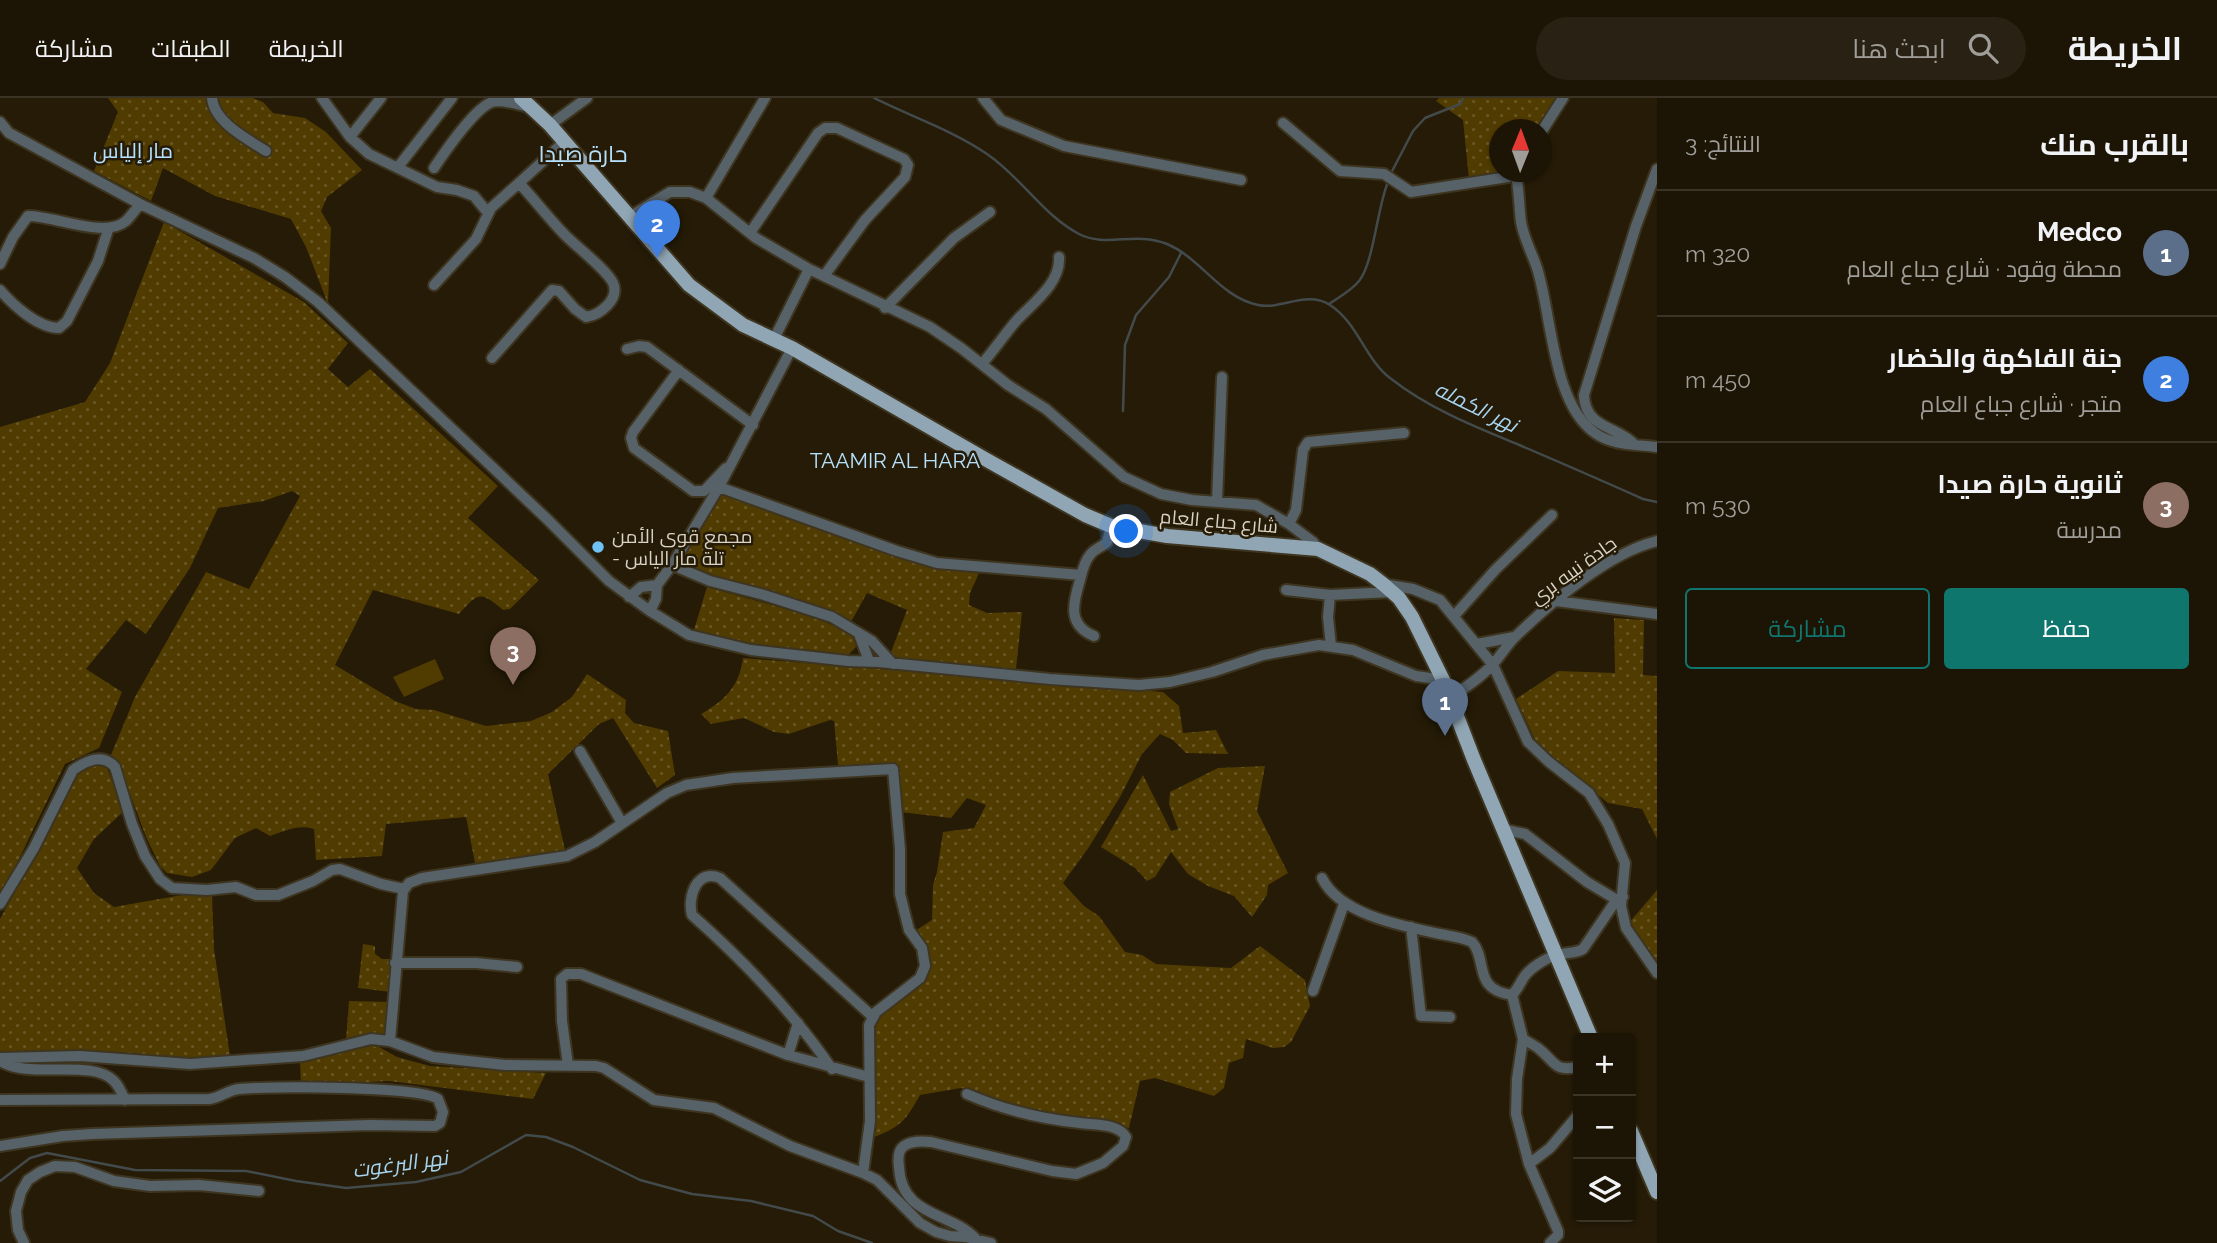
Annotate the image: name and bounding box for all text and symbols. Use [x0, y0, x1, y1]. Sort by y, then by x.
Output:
search box [1536, 17, 2026, 80]
icon: search [1964, 29, 2002, 67]
text: الخريطة [2068, 29, 2182, 68]
text: مشاركة [35, 34, 113, 63]
text: الطبقات [151, 34, 231, 63]
text: الخريطة [269, 34, 344, 63]
text: ابحث هنا [1852, 34, 1946, 64]
north arrow [1489, 119, 1552, 182]
text: بالقرب منك [2040, 127, 2189, 162]
text: النتائج: 3 [1685, 130, 1761, 157]
district label: مار إلياس [93, 138, 173, 164]
district label: حارة صيدا [538, 140, 628, 167]
pin: 2 [634, 200, 680, 258]
text: Medco [2037, 217, 2122, 247]
text: 320 m [1685, 240, 1750, 267]
text: 1 [2160, 240, 2172, 267]
text: محطة وقود · شارع جباع العام [1846, 255, 2122, 282]
text: جنة الفاكهة والخضار [1888, 343, 2122, 373]
text: 450 m [1685, 366, 1751, 393]
text: 2 [2160, 366, 2173, 393]
water label: نهر الكمله [1430, 376, 1524, 439]
text: متجر · شارع جباع العام [1920, 390, 2122, 417]
district label: TAAMIR AL HARA [810, 448, 980, 473]
text: ثانوية حارة صيدا [1938, 469, 2122, 499]
text: 530 m [1685, 492, 1751, 519]
text: 3 [2160, 492, 2172, 519]
street label: شارع جباع العام [1159, 505, 1279, 540]
your location [1109, 514, 1143, 548]
text: مدرسة [2057, 516, 2122, 543]
place label: مجمع قوى الأمن - تلة مار الياس [612, 525, 753, 570]
street label: جادة نبيه بري [1526, 531, 1623, 612]
marker: مجمع قوى الأمن - تلة مار الياس [590, 539, 606, 555]
button: مشاركة [1685, 588, 1930, 669]
button: حفظ [1944, 588, 2189, 669]
pin: 3 [490, 627, 536, 685]
pin: 1 [1422, 678, 1468, 736]
map controls [1573, 1033, 1636, 1222]
button: + [1573, 1033, 1636, 1096]
button: − [1573, 1096, 1636, 1159]
water label: نهر البرغوت [351, 1144, 452, 1184]
button: layers [1573, 1159, 1636, 1222]

